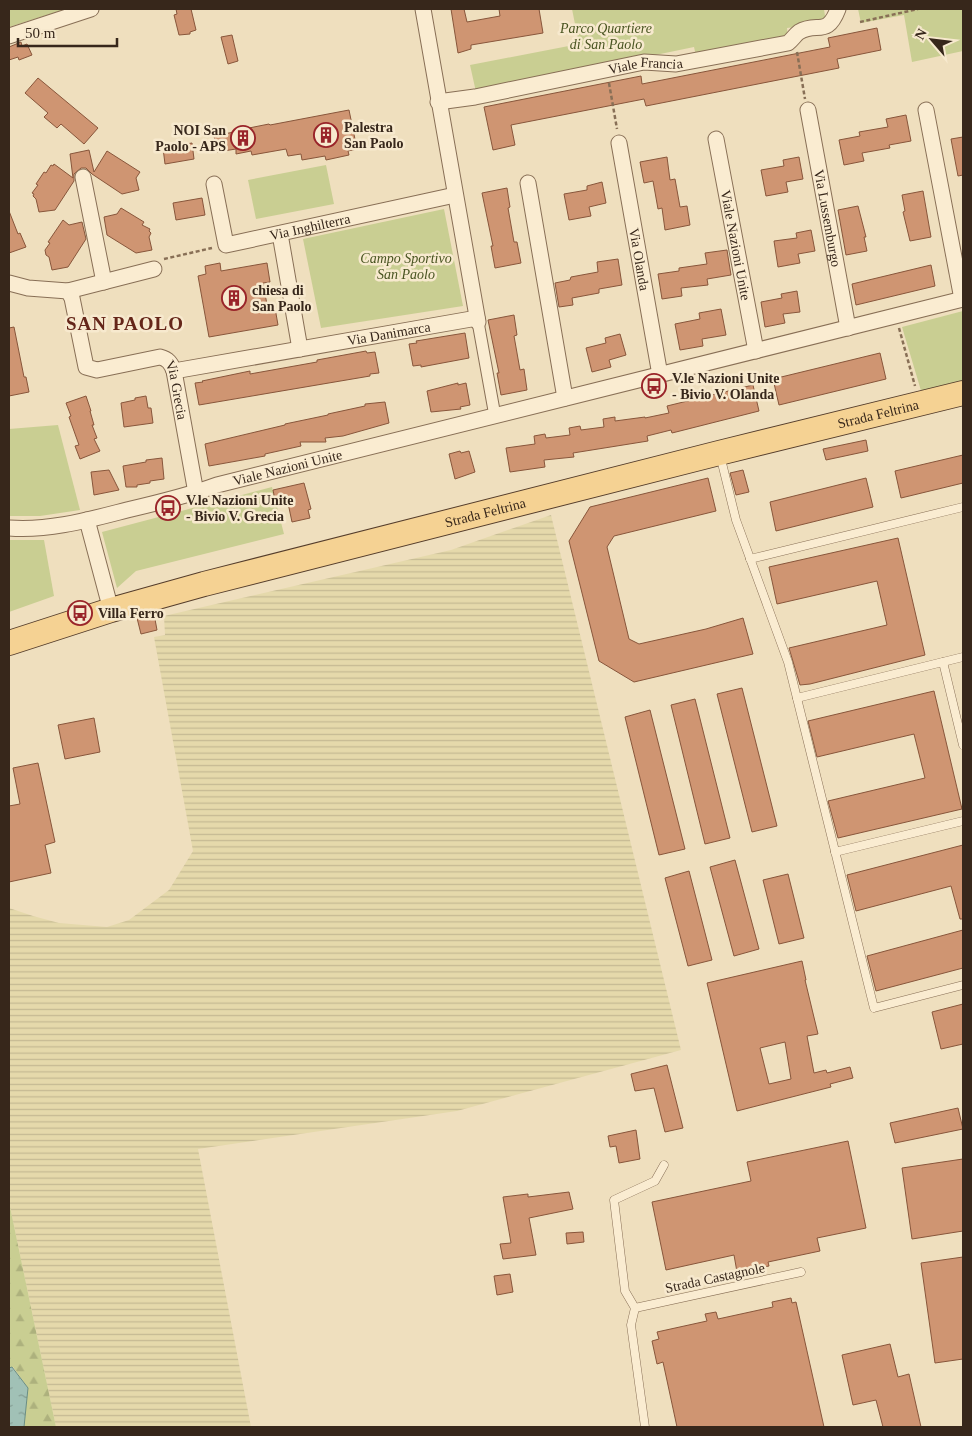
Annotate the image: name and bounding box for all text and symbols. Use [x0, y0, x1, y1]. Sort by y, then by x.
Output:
scale bar [18, 15, 116, 47]
north arrow [907, 15, 957, 65]
park label: Parco Quartiere di San Paolo [559, 21, 652, 52]
text: 50 m [25, 25, 56, 41]
text: N [912, 26, 930, 42]
street label: Viale Francia [607, 54, 685, 77]
place label: Palestra San Paolo [344, 120, 404, 151]
building icon: Palestra San Paolo [313, 122, 339, 148]
place label: NOI San Paolo - APS [155, 123, 226, 154]
building icon: NOI San Paolo - APS [230, 125, 256, 151]
street label: Via Lussemburgo [812, 168, 844, 268]
street label: Viale Nazioni Unite [718, 189, 754, 302]
street label: Via Inghilterra [268, 210, 352, 243]
street label: Via Olanda [627, 227, 653, 292]
park label: Campo Sportivo San Paolo [360, 251, 452, 282]
place label: chiesa di San Paolo [252, 283, 312, 314]
building icon: chiesa di San Paolo [221, 285, 247, 311]
district label: SAN PAOLO [66, 313, 184, 334]
street label: Via Danimarca [346, 319, 432, 348]
street label: Via Grecia [163, 358, 190, 422]
place label: V.le Nazioni Unite - Bivio V. Olanda [672, 371, 779, 402]
bus stop icon: V.le Nazioni Unite - Bivio V. Olanda [641, 373, 667, 399]
street label: Strada Feltrina [836, 397, 921, 431]
street label: Viale Nazioni Unite [231, 447, 344, 488]
place label: V.le Nazioni Unite - Bivio V. Grecia [186, 493, 293, 524]
bus stop icon: V.le Nazioni Unite - Bivio V. Grecia [155, 495, 181, 521]
street label: Strada Feltrina [443, 495, 528, 530]
bus stop icon: Villa Ferro [67, 600, 93, 626]
place label: Villa Ferro [98, 606, 164, 621]
street label: Strada Castagnole [664, 1260, 766, 1296]

